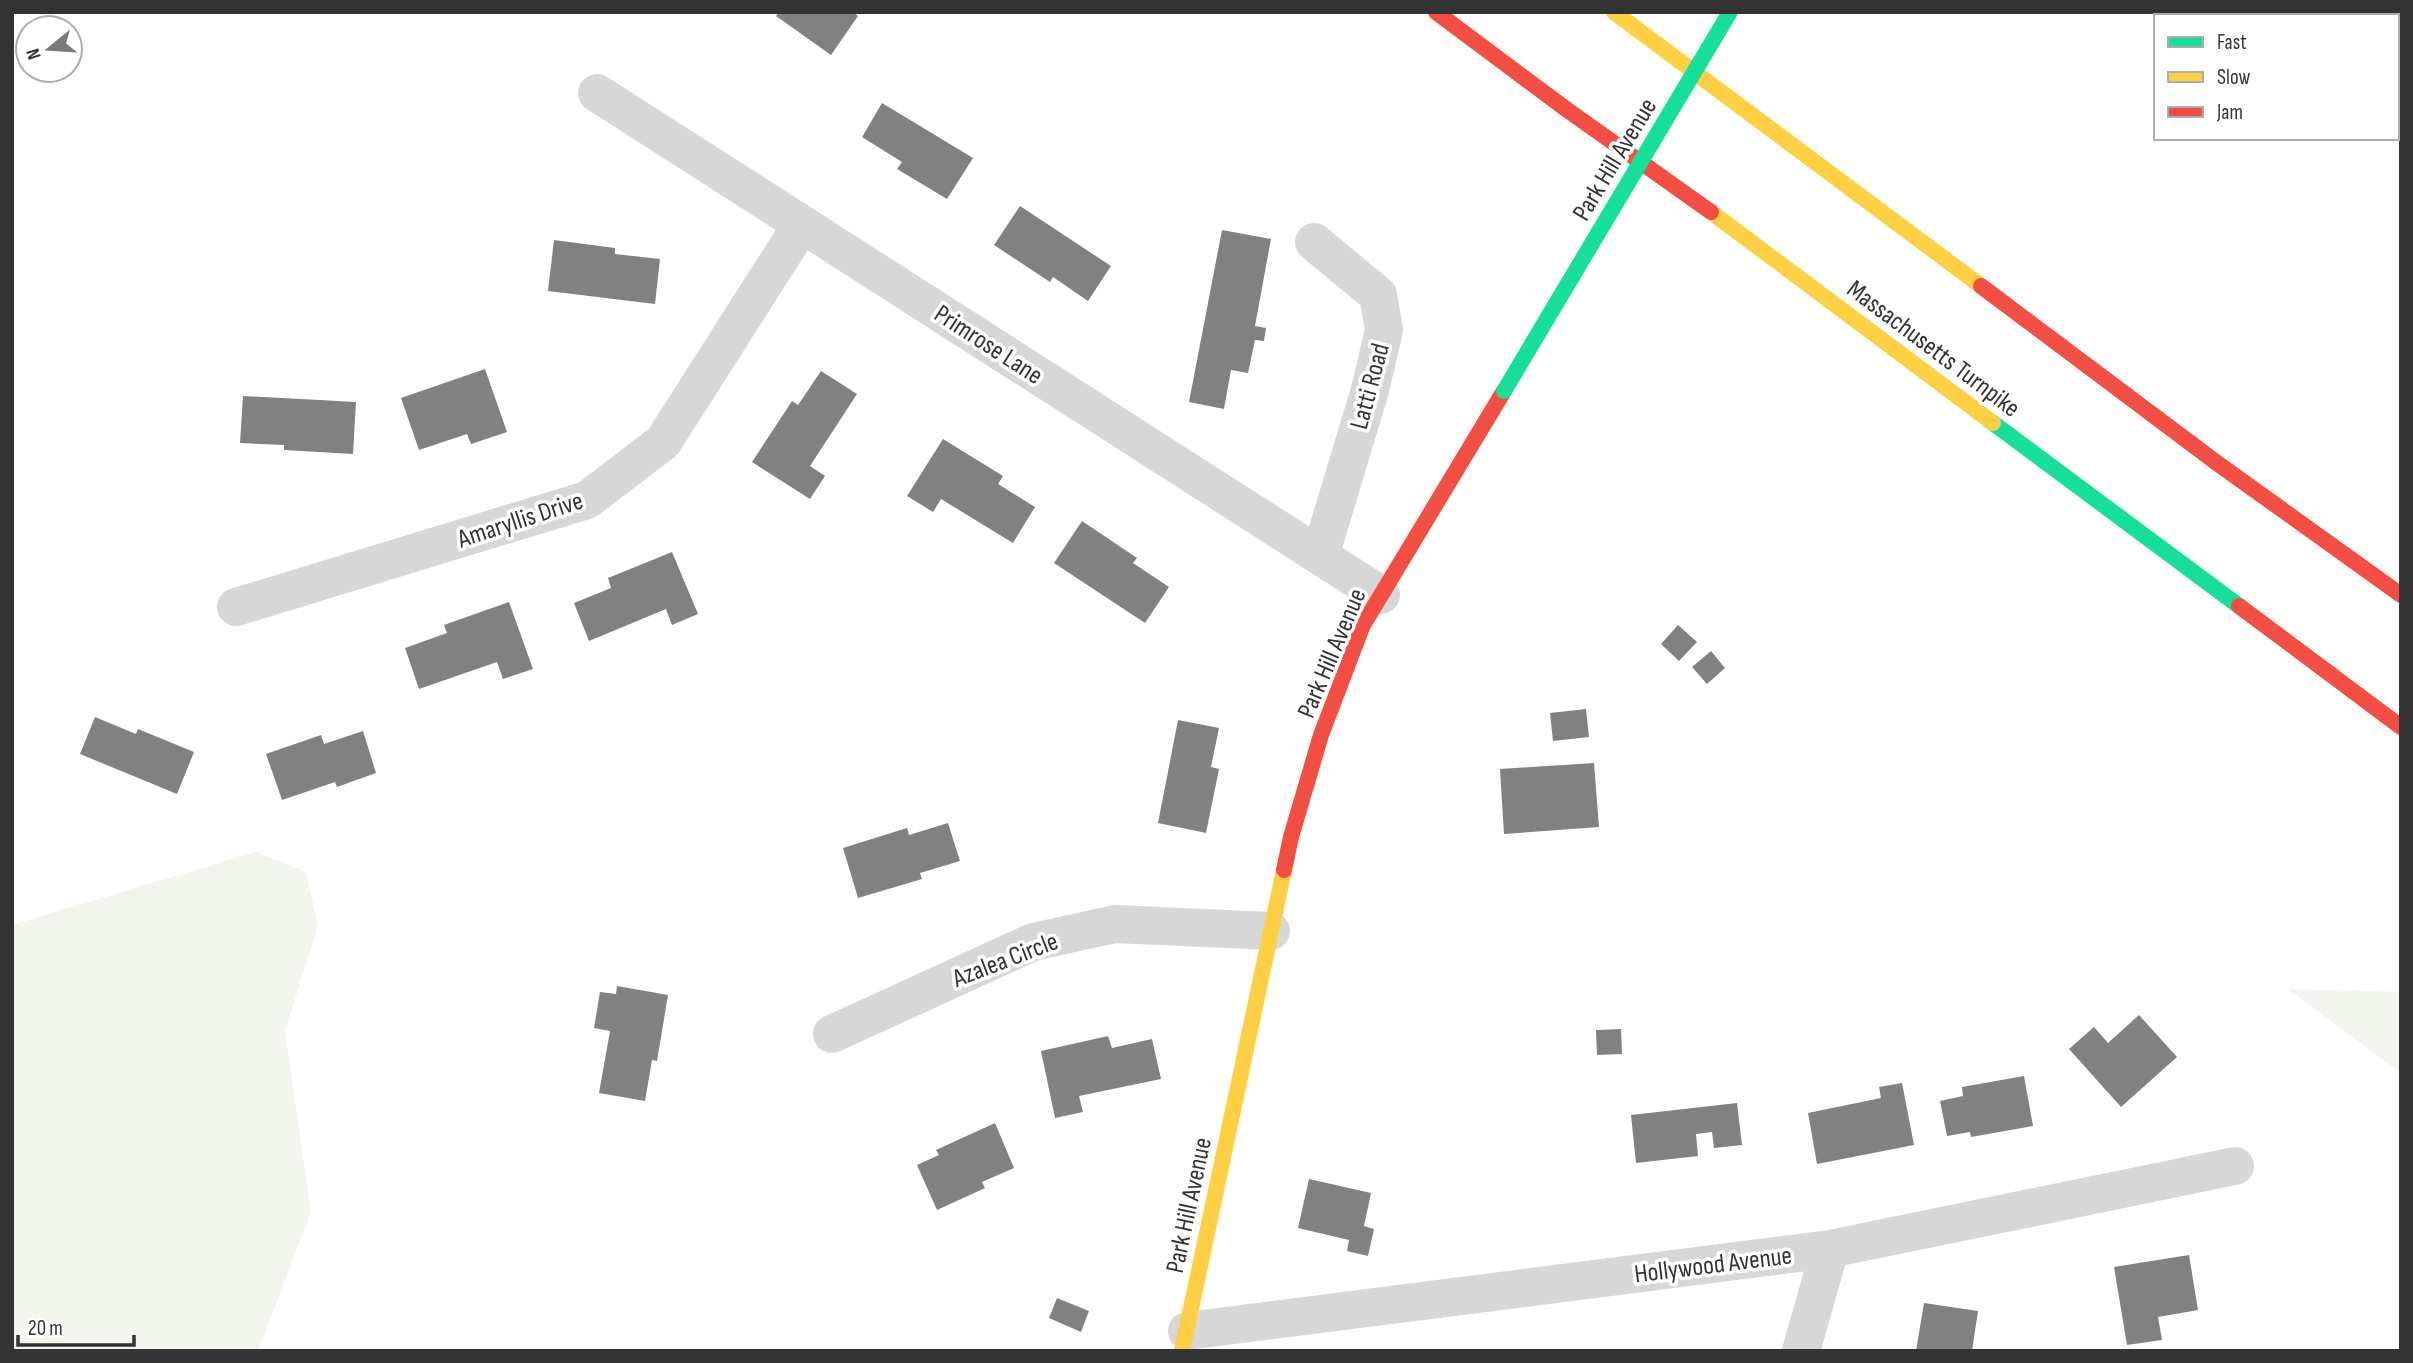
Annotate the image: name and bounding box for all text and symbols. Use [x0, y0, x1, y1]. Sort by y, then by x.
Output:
north arrow [14, 14, 84, 84]
legend [2154, 14, 2399, 140]
text: Fast [2217, 30, 2247, 55]
text: N [22, 45, 47, 62]
text: Slow [2217, 65, 2251, 90]
street label: Park Hill Avenue [1567, 93, 1664, 227]
text: Jam [2216, 100, 2243, 125]
street label: Massachusetts Turnpike [1840, 274, 2026, 424]
street label: Primrose Lane [928, 299, 1048, 392]
street label: Latti Road [1344, 340, 1397, 433]
street label: Amaryllis Drive [453, 486, 587, 556]
street label: Park Hill Avenue [1291, 584, 1374, 723]
street label: Azalea Circle [948, 926, 1063, 995]
street label: Park Hill Avenue [1160, 1135, 1219, 1276]
street label: Hollywood Avenue [1633, 1240, 1794, 1291]
scale bar [18, 1304, 133, 1348]
text: 20 m [28, 1316, 63, 1341]

